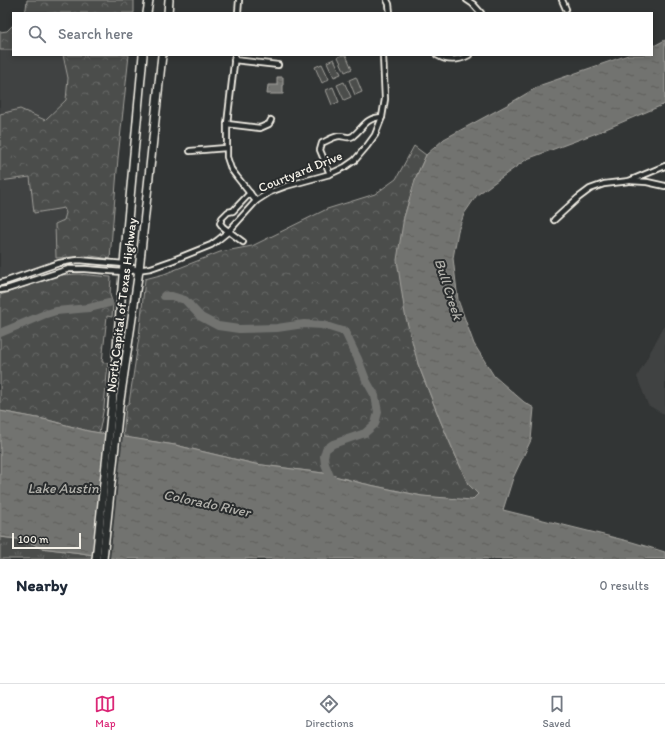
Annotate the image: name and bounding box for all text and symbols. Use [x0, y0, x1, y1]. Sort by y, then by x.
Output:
search box [12, 12, 653, 56]
icon: search [26, 23, 48, 45]
text: Search here [58, 25, 133, 43]
street label: Courtyard Drive [256, 148, 344, 195]
street label: North Capital of Texas Highway [103, 217, 140, 393]
water label: Bull Creek [431, 257, 467, 322]
water label: Lake Austin [27, 480, 99, 497]
water label: Colorado River [162, 486, 254, 521]
scale bar [12, 531, 81, 550]
text: 100 m [18, 533, 48, 546]
text: Nearby [16, 575, 68, 595]
text: 0 results [599, 578, 649, 593]
tab: Map [94, 693, 116, 730]
tab: Directions [305, 693, 354, 730]
tab: Saved [542, 693, 571, 730]

